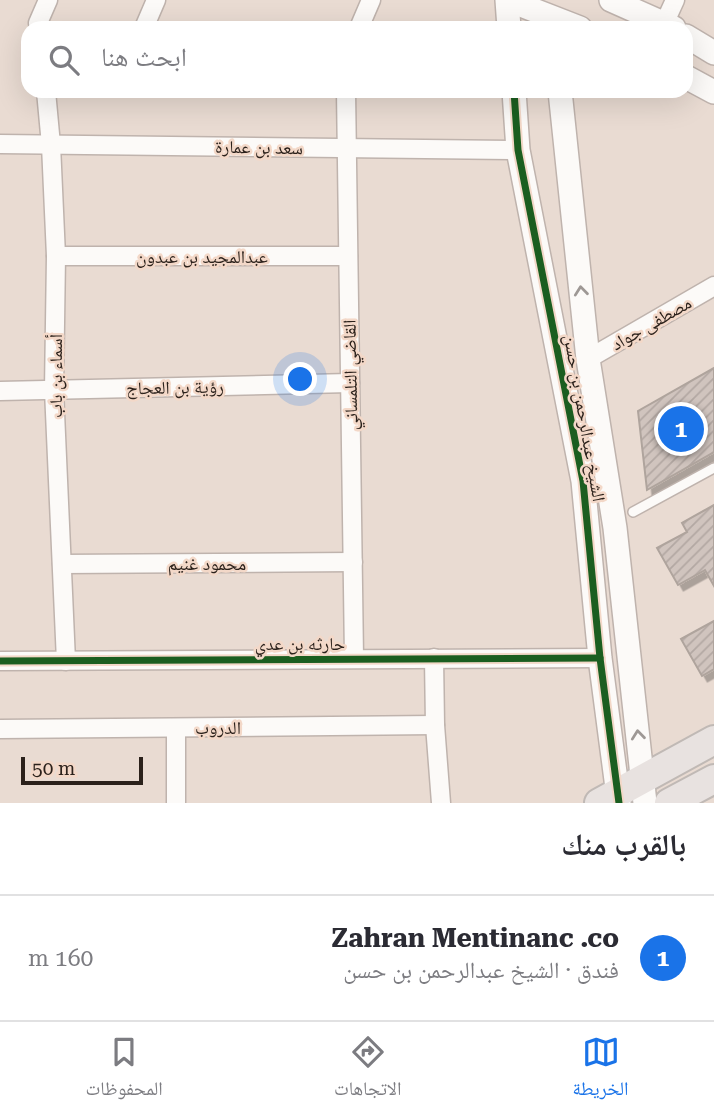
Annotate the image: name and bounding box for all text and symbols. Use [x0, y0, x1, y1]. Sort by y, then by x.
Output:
search box [21, 21, 693, 98]
icon: search [45, 41, 83, 79]
text: ابحث هنا [101, 42, 187, 72]
street label: سعد بن عمارة [215, 136, 303, 159]
street label: عبدالمجيد بن عبدون [136, 246, 268, 268]
one-way arrow [574, 285, 589, 296]
street label: مصطفى جواد [607, 292, 695, 355]
street label: القاضي التلمساني [339, 319, 366, 431]
street label: الشيخ عبدالرحمن بن حسن [558, 333, 610, 503]
street label: أسماء بن باب [45, 334, 67, 418]
your location [283, 362, 317, 396]
street label: رؤية بن العجاج [126, 376, 224, 400]
pin: 1 [658, 403, 704, 455]
street label: محمود غنيم [168, 553, 246, 576]
street label: حارثه بن عدي [255, 633, 345, 658]
street label: الدروب [195, 717, 241, 738]
one-way arrow [631, 729, 646, 740]
scale bar [21, 754, 144, 786]
text: 50 m [32, 757, 75, 780]
text: بالقرب منك [561, 827, 686, 862]
text: Zahran Mentinanc .co [331, 923, 619, 953]
text: 160 m [28, 945, 93, 972]
text: 1 [657, 945, 669, 972]
text: فندق · الشيخ عبدالرحمن بن حسن [343, 957, 619, 984]
tab: المحفوظات [86, 1033, 163, 1107]
tab: الاتجاهات [334, 1033, 401, 1107]
tab: الخريطة [573, 1033, 628, 1107]

